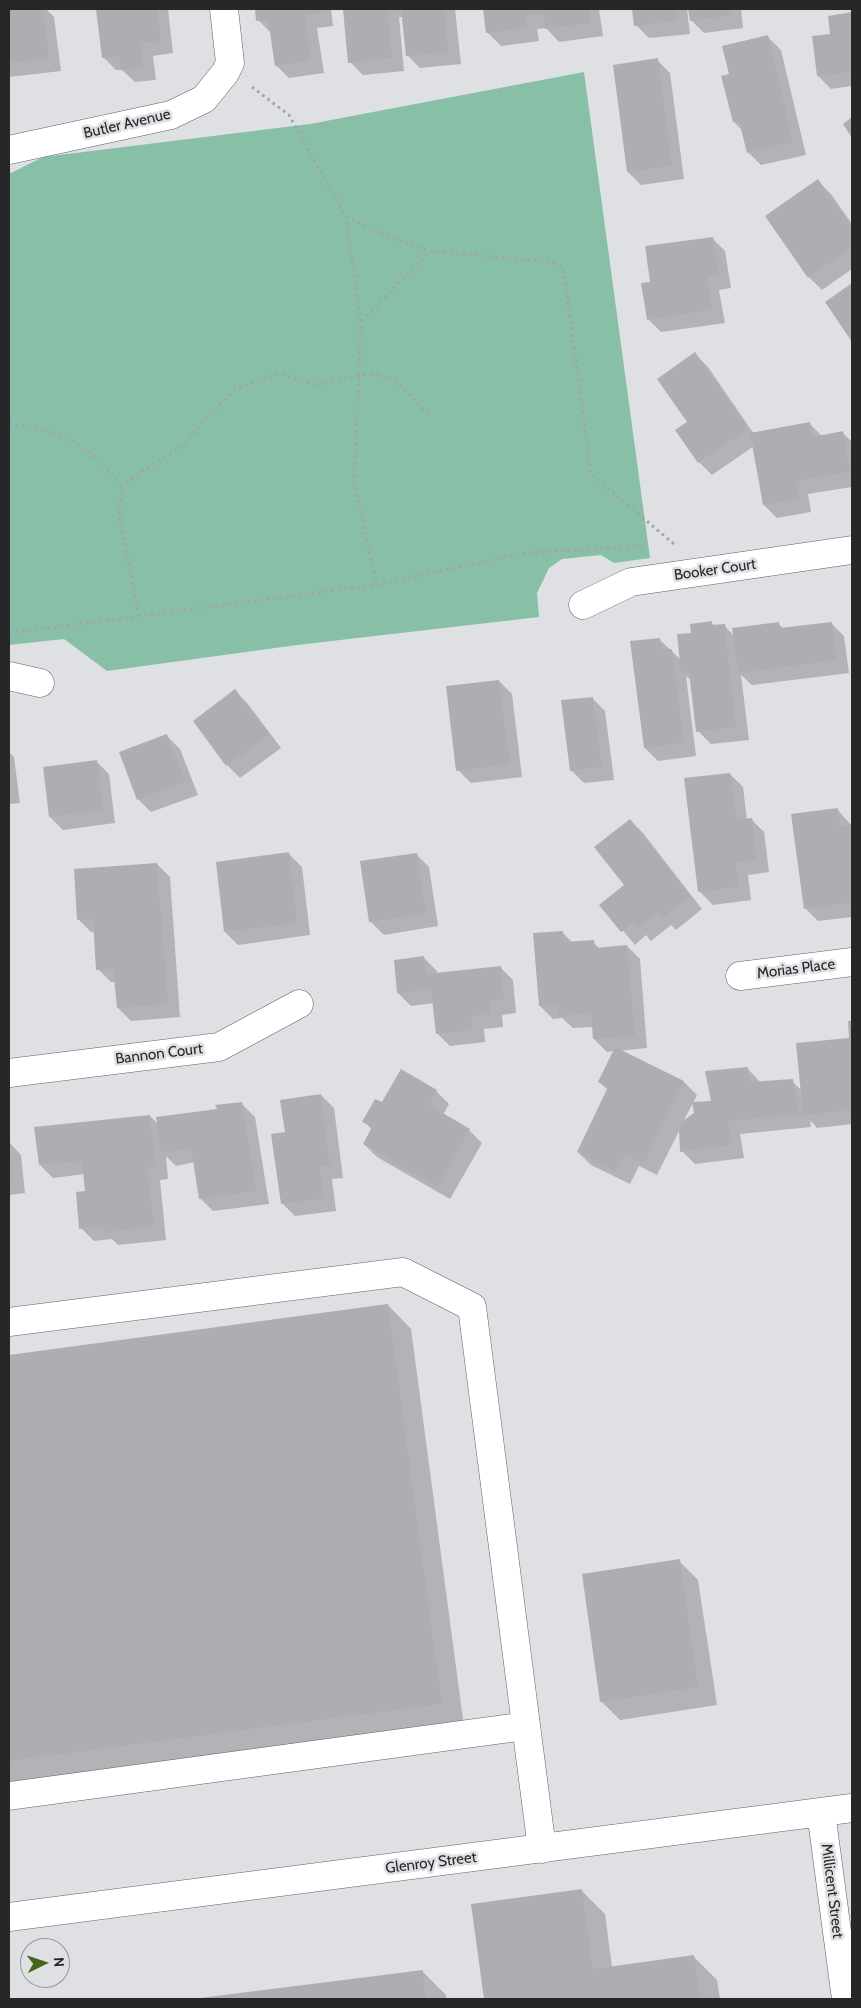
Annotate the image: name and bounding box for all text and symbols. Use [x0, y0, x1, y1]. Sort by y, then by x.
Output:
street label: Butler Avenue [82, 105, 172, 143]
street label: Booker Court [673, 555, 757, 585]
street label: Morias Place [756, 955, 836, 983]
street label: Bannon Court [114, 1040, 204, 1068]
street label: Millicent Street [817, 1843, 847, 1939]
street label: Glenroy Street [384, 1848, 478, 1878]
north arrow [20, 1938, 70, 1988]
text: N [50, 1956, 68, 1968]

